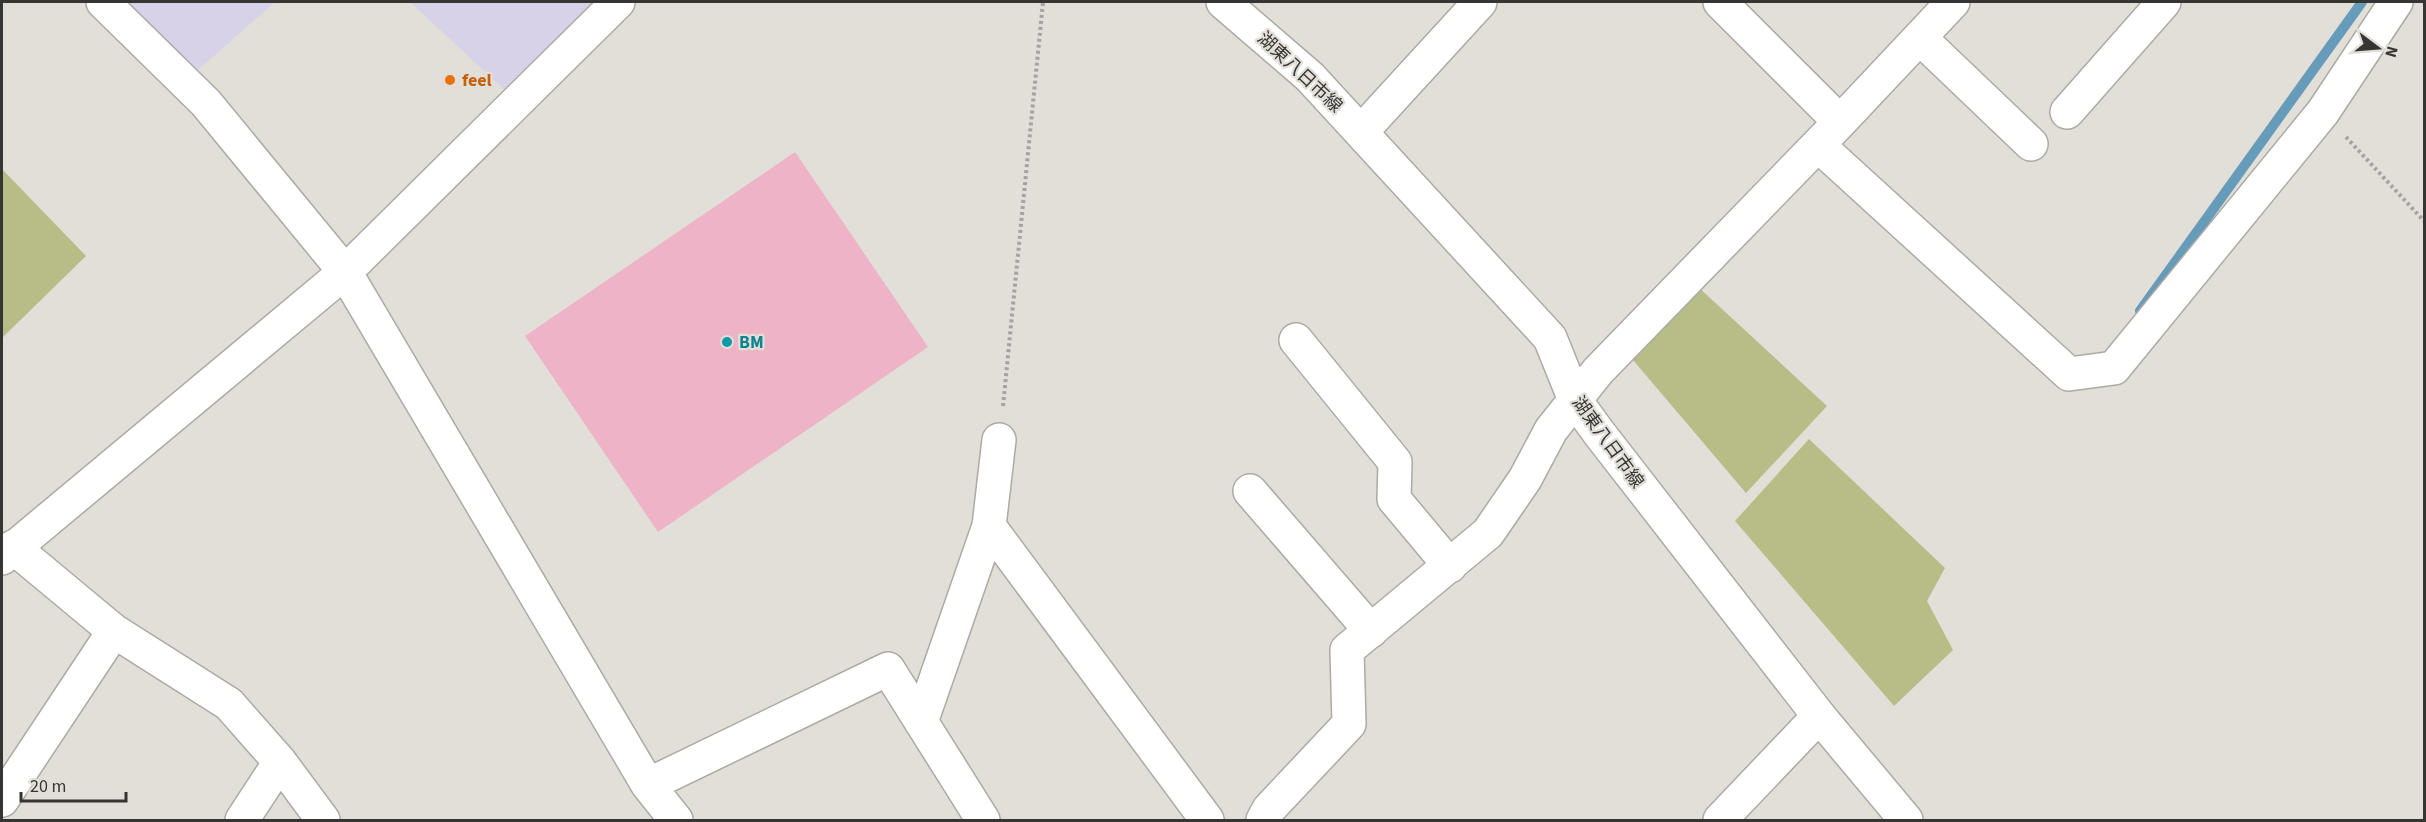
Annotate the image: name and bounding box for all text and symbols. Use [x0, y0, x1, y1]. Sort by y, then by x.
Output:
north arrow [2348, 18, 2408, 78]
street label: 湖東八日市線 [1252, 26, 1348, 118]
text: N [2379, 44, 2403, 60]
place label: feel [462, 68, 492, 93]
marker: feel [443, 73, 457, 87]
place label: BM [739, 330, 764, 355]
marker: BM [720, 335, 734, 349]
street label: 湖東八日市線 [1566, 391, 1649, 493]
scale bar [21, 765, 126, 803]
text: 20 m [30, 774, 66, 799]

